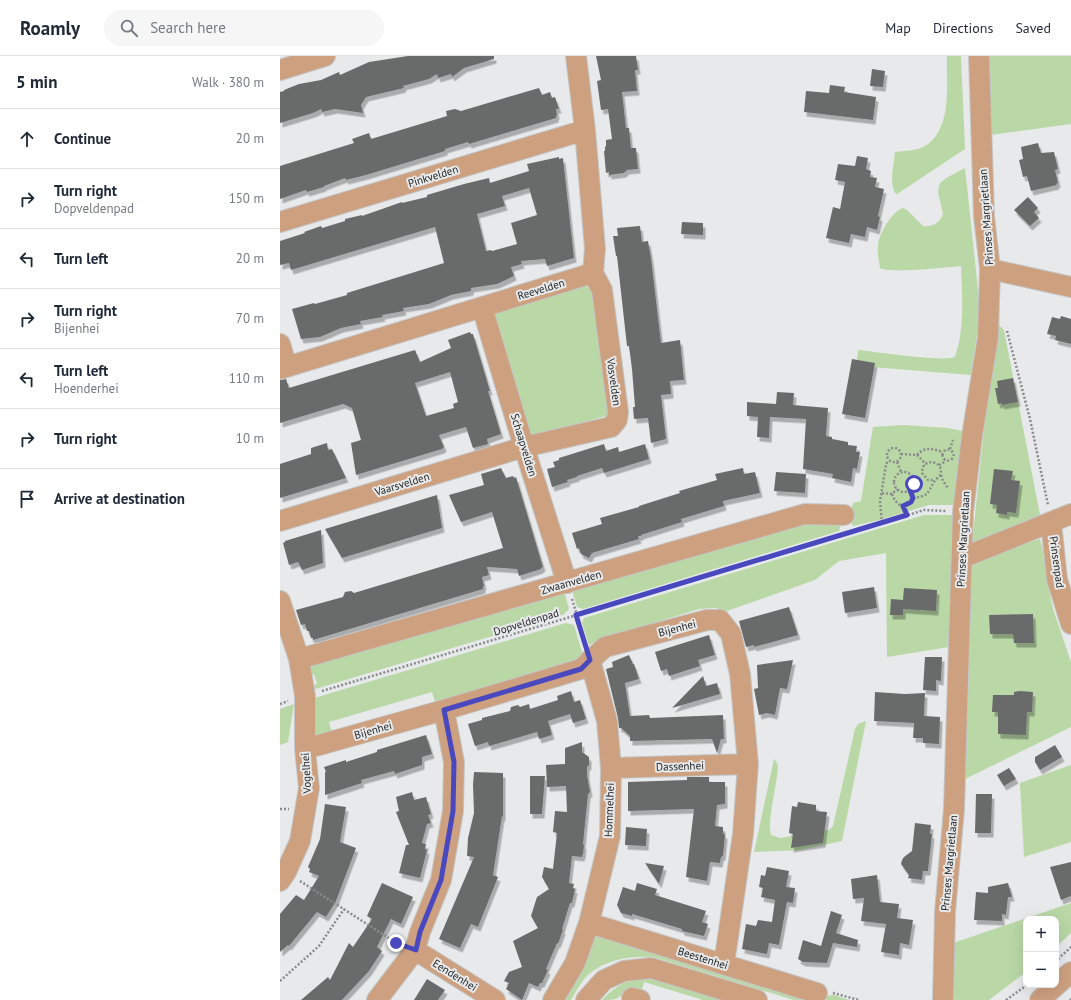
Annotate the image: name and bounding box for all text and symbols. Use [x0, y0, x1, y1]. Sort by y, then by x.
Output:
search box [104, 10, 384, 46]
text: Roamly [20, 16, 80, 40]
icon: search [118, 17, 140, 39]
text: Search here [150, 18, 226, 37]
text: Map [885, 19, 911, 37]
text: Directions [933, 19, 993, 37]
text: Saved [1015, 19, 1051, 37]
text: 5 min [16, 71, 57, 93]
text: Walk · 380 m [192, 74, 264, 91]
icon: ahead [16, 128, 38, 150]
text: Continue [54, 129, 111, 148]
text: 20 m [236, 130, 264, 147]
street label: Pinkvelden [406, 162, 460, 190]
street label: Prinses Margrietlaan [976, 169, 996, 265]
text: Turn right [54, 181, 117, 200]
icon: right [16, 188, 38, 210]
text: 150 m [229, 190, 264, 207]
text: Dopveldenpad [54, 200, 134, 217]
icon: left [16, 248, 38, 270]
text: Turn left [54, 249, 108, 268]
text: 20 m [236, 250, 264, 267]
street label: Reevelden [516, 275, 566, 303]
text: Turn right [54, 301, 117, 320]
icon: right [16, 308, 38, 330]
text: 70 m [236, 310, 264, 327]
text: Bijenhei [54, 320, 99, 337]
street label: Vosvelden [604, 356, 624, 407]
text: Turn left [54, 361, 108, 380]
icon: left [16, 368, 38, 390]
text: 110 m [229, 370, 264, 387]
text: Hoenderhei [54, 380, 119, 397]
street label: Schaapvelden [508, 412, 540, 478]
icon: right [16, 428, 38, 450]
text: Turn right [54, 429, 117, 448]
text: 10 m [236, 430, 264, 447]
street label: Vaarsvelden [372, 469, 431, 499]
route start [905, 475, 923, 493]
icon: arrive [16, 488, 38, 510]
text: Arrive at destination [54, 489, 185, 508]
street label: Prinses Margrietlaan [953, 491, 973, 587]
street label: Prinsenpad [1046, 535, 1068, 589]
street label: Zwaanvelden [539, 567, 603, 597]
street label: Dopveldenpad [492, 605, 561, 639]
street label: Bijenhei [657, 616, 697, 640]
street label: Bijenhei [353, 718, 393, 742]
street label: Vogelhei [298, 752, 314, 795]
street label: Dassenhei [656, 758, 704, 774]
street label: Hommelhei [601, 782, 617, 837]
street label: Prinses Margrietlaan [938, 814, 960, 912]
map controls [1023, 916, 1059, 988]
button: + [1023, 916, 1059, 952]
route end [387, 934, 405, 952]
street label: Beestenhei [676, 944, 730, 972]
button: − [1023, 952, 1059, 988]
street label: Eendenhei [430, 956, 480, 994]

